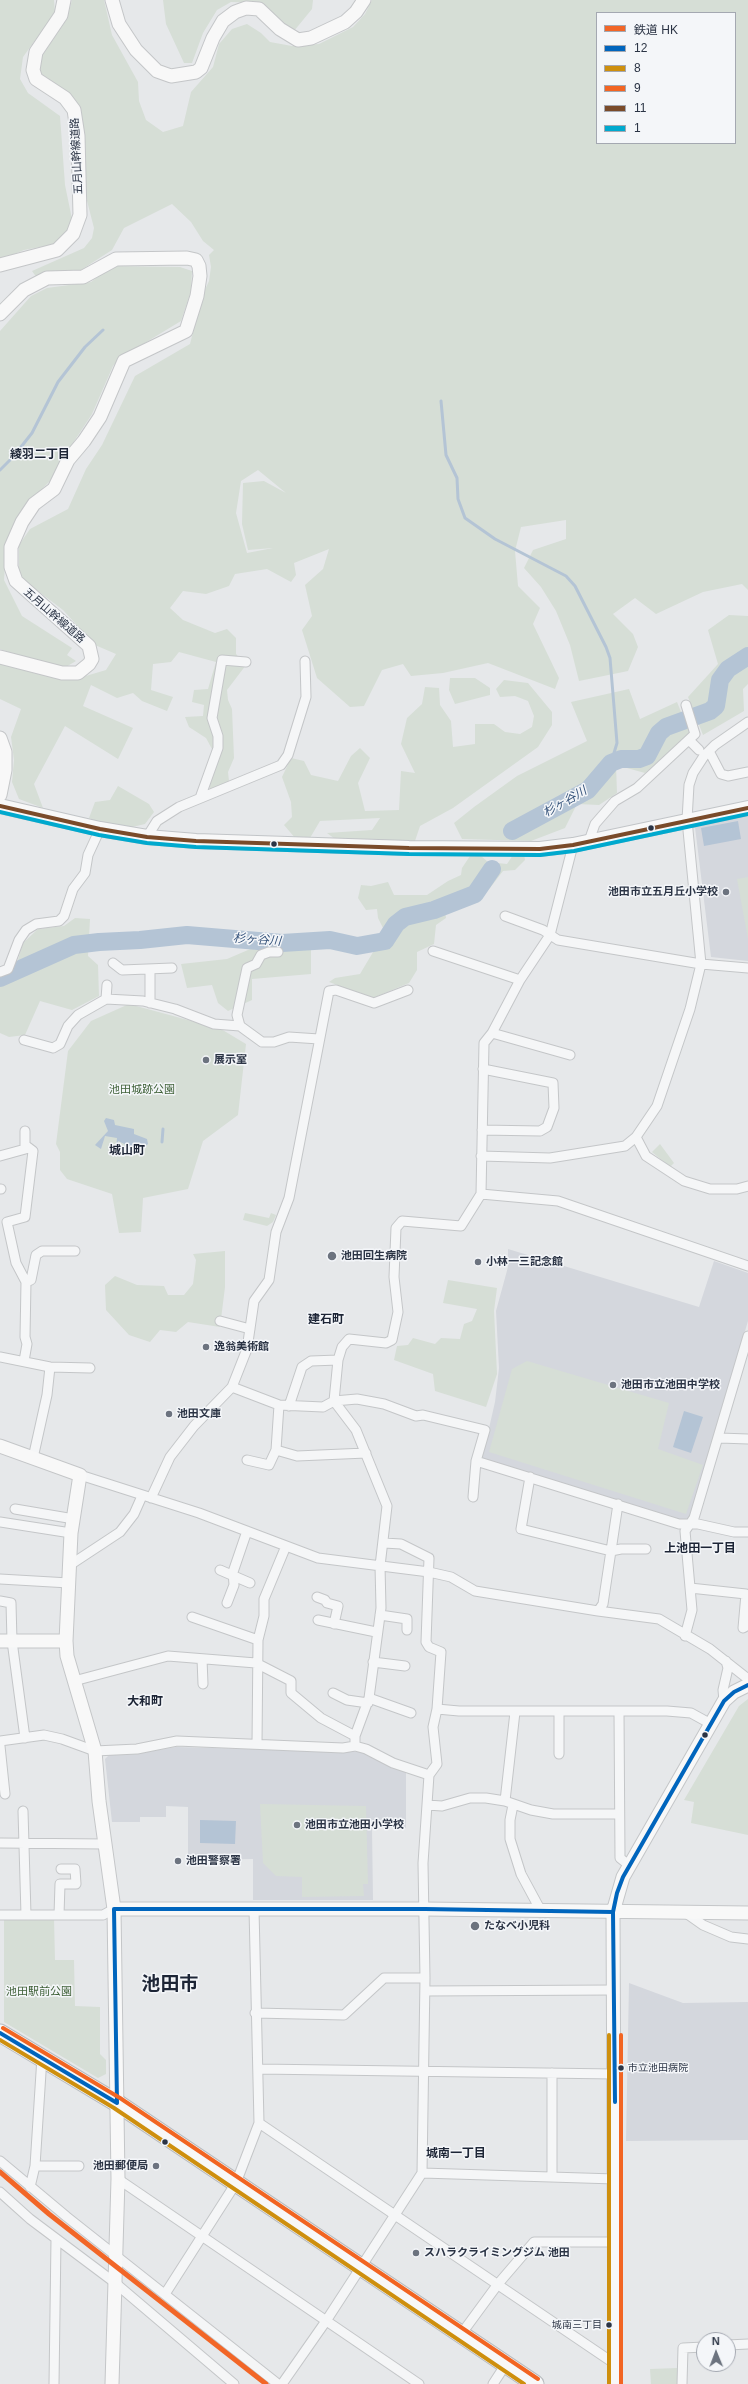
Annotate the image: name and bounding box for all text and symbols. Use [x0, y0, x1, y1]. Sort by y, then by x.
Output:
legend [596, 12, 736, 144]
text: 鉄道 HK [634, 23, 678, 37]
text: 12 [634, 41, 647, 55]
text: 8 [634, 61, 641, 75]
text: 9 [634, 81, 641, 95]
text: 11 [634, 101, 646, 115]
street label: 五月山幹線道路 [68, 117, 86, 195]
text: 1 [634, 121, 641, 135]
district label: 綾羽二丁目 [10, 448, 70, 462]
street label: 五月山幹線道路 [21, 586, 87, 646]
water label: 杉ヶ谷川 [541, 784, 589, 820]
unlabelled marker [646, 823, 656, 833]
unlabelled marker [269, 839, 279, 849]
place label: 池田市立五月丘小学校 [608, 885, 718, 899]
marker: 池田市立五月丘小学校 [721, 887, 731, 897]
water label: 杉ヶ谷川 [233, 931, 281, 949]
place label: 展示室 [214, 1053, 247, 1067]
marker: 展示室 [201, 1055, 211, 1065]
park label: 池田城跡公園 [109, 1083, 175, 1097]
district label: 城山町 [109, 1144, 145, 1158]
place label: 池田回生病院 [341, 1249, 407, 1263]
marker: 池田回生病院 [326, 1250, 338, 1262]
place label: 小林一三記念館 [486, 1255, 563, 1269]
marker: 小林一三記念館 [473, 1257, 483, 1267]
district label: 建石町 [308, 1313, 344, 1327]
place label: 逸翁美術館 [214, 1340, 269, 1354]
marker: 逸翁美術館 [201, 1342, 211, 1352]
place label: 池田市立池田中学校 [621, 1378, 720, 1392]
marker: 池田市立池田中学校 [608, 1380, 618, 1390]
place label: 池田文庫 [177, 1407, 221, 1421]
marker: 池田文庫 [164, 1409, 174, 1419]
district label: 上池田一丁目 [664, 1542, 736, 1556]
district label: 大和町 [127, 1695, 163, 1709]
unlabelled marker [700, 1730, 710, 1740]
place label: 池田市立池田小学校 [305, 1818, 404, 1832]
marker: 池田市立池田小学校 [292, 1820, 302, 1830]
place label: 池田警察署 [186, 1854, 241, 1868]
marker: 池田警察署 [173, 1856, 183, 1866]
place label: たなべ小児科 [484, 1919, 550, 1933]
marker: たなべ小児科 [469, 1920, 481, 1932]
district label: 池田市 [142, 1974, 198, 1996]
park label: 池田駅前公園 [6, 1985, 72, 1999]
place label: 市立池田病院 [628, 2062, 688, 2074]
marker: 市立池田病院 [616, 2063, 626, 2073]
unlabelled marker [160, 2137, 170, 2147]
district label: 城南一丁目 [426, 2147, 486, 2161]
place label: 池田郵便局 [93, 2159, 148, 2173]
marker: 池田郵便局 [151, 2161, 161, 2171]
place label: スハラクライミングジム 池田 [424, 2246, 570, 2260]
marker: スハラクライミングジム 池田 [411, 2248, 421, 2258]
place label: 城南三丁目 [552, 2319, 602, 2331]
marker: 城南三丁目 [604, 2320, 614, 2330]
north arrow [696, 2332, 736, 2372]
text: N [712, 2335, 720, 2347]

